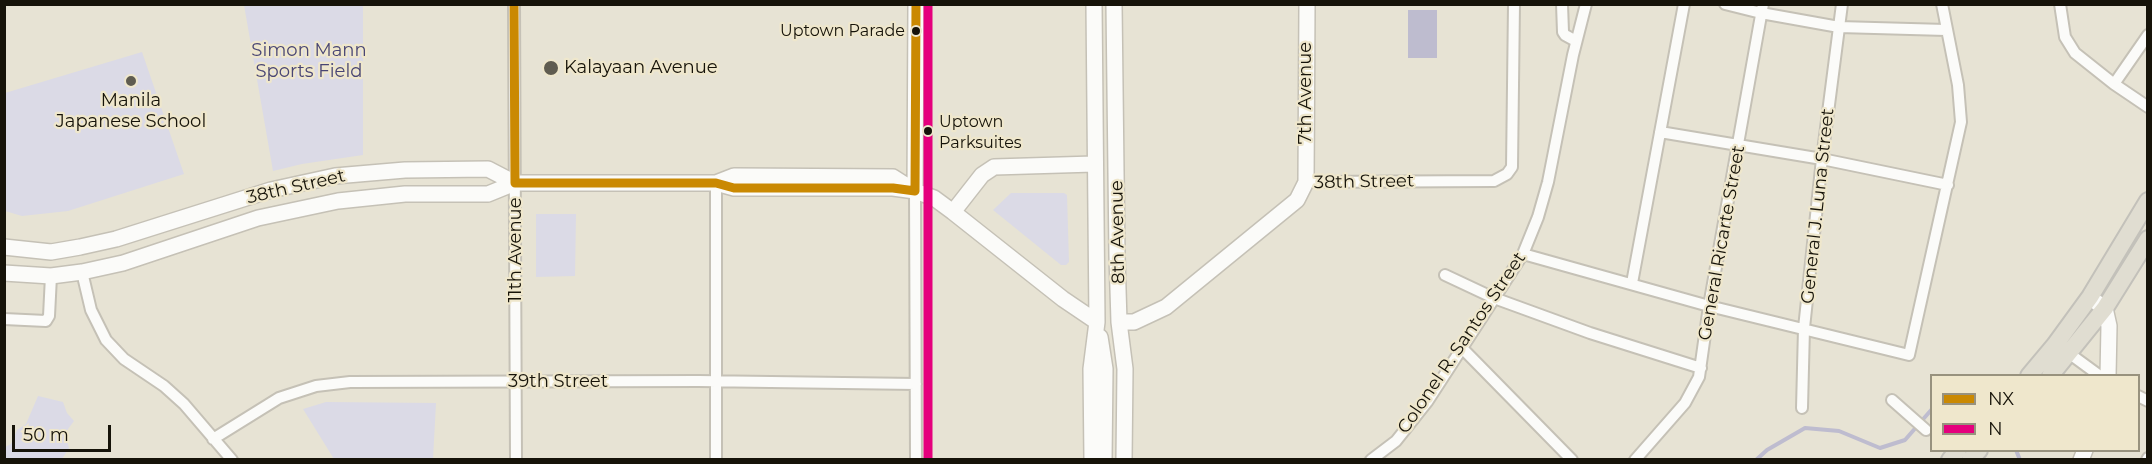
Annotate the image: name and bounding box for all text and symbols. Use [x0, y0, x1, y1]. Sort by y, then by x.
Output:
place label: Uptown Parade [780, 21, 905, 41]
marker: Uptown Parade [910, 25, 922, 37]
park label: Simon Mann Sports Field [251, 40, 367, 82]
street label: 7th Avenue [1295, 42, 1317, 144]
place label: Kalayaan Avenue [564, 57, 718, 79]
marker: Kalayaan Avenue [542, 59, 560, 77]
marker: Manila Japanese School [124, 74, 138, 88]
place label: Manila Japanese School [56, 90, 206, 132]
street label: General J. Luna Street [1797, 107, 1839, 305]
place label: Uptown Parksuites [939, 112, 1022, 150]
marker: Uptown Parksuites [922, 125, 934, 137]
street label: General Ricarte Street [1694, 144, 1750, 342]
street label: 38th Street [245, 165, 347, 209]
street label: 38th Street [1314, 170, 1414, 194]
street label: 8th Avenue [1106, 180, 1130, 284]
street label: 11th Avenue [505, 197, 527, 303]
street label: Colonel R. Santos Street [1393, 248, 1531, 438]
street label: 39th Street [508, 371, 608, 393]
legend [1930, 374, 2140, 452]
text: NX [1988, 388, 2014, 410]
scale bar [15, 413, 114, 451]
text: N [1988, 418, 2003, 440]
text: 50 m [23, 424, 69, 446]

